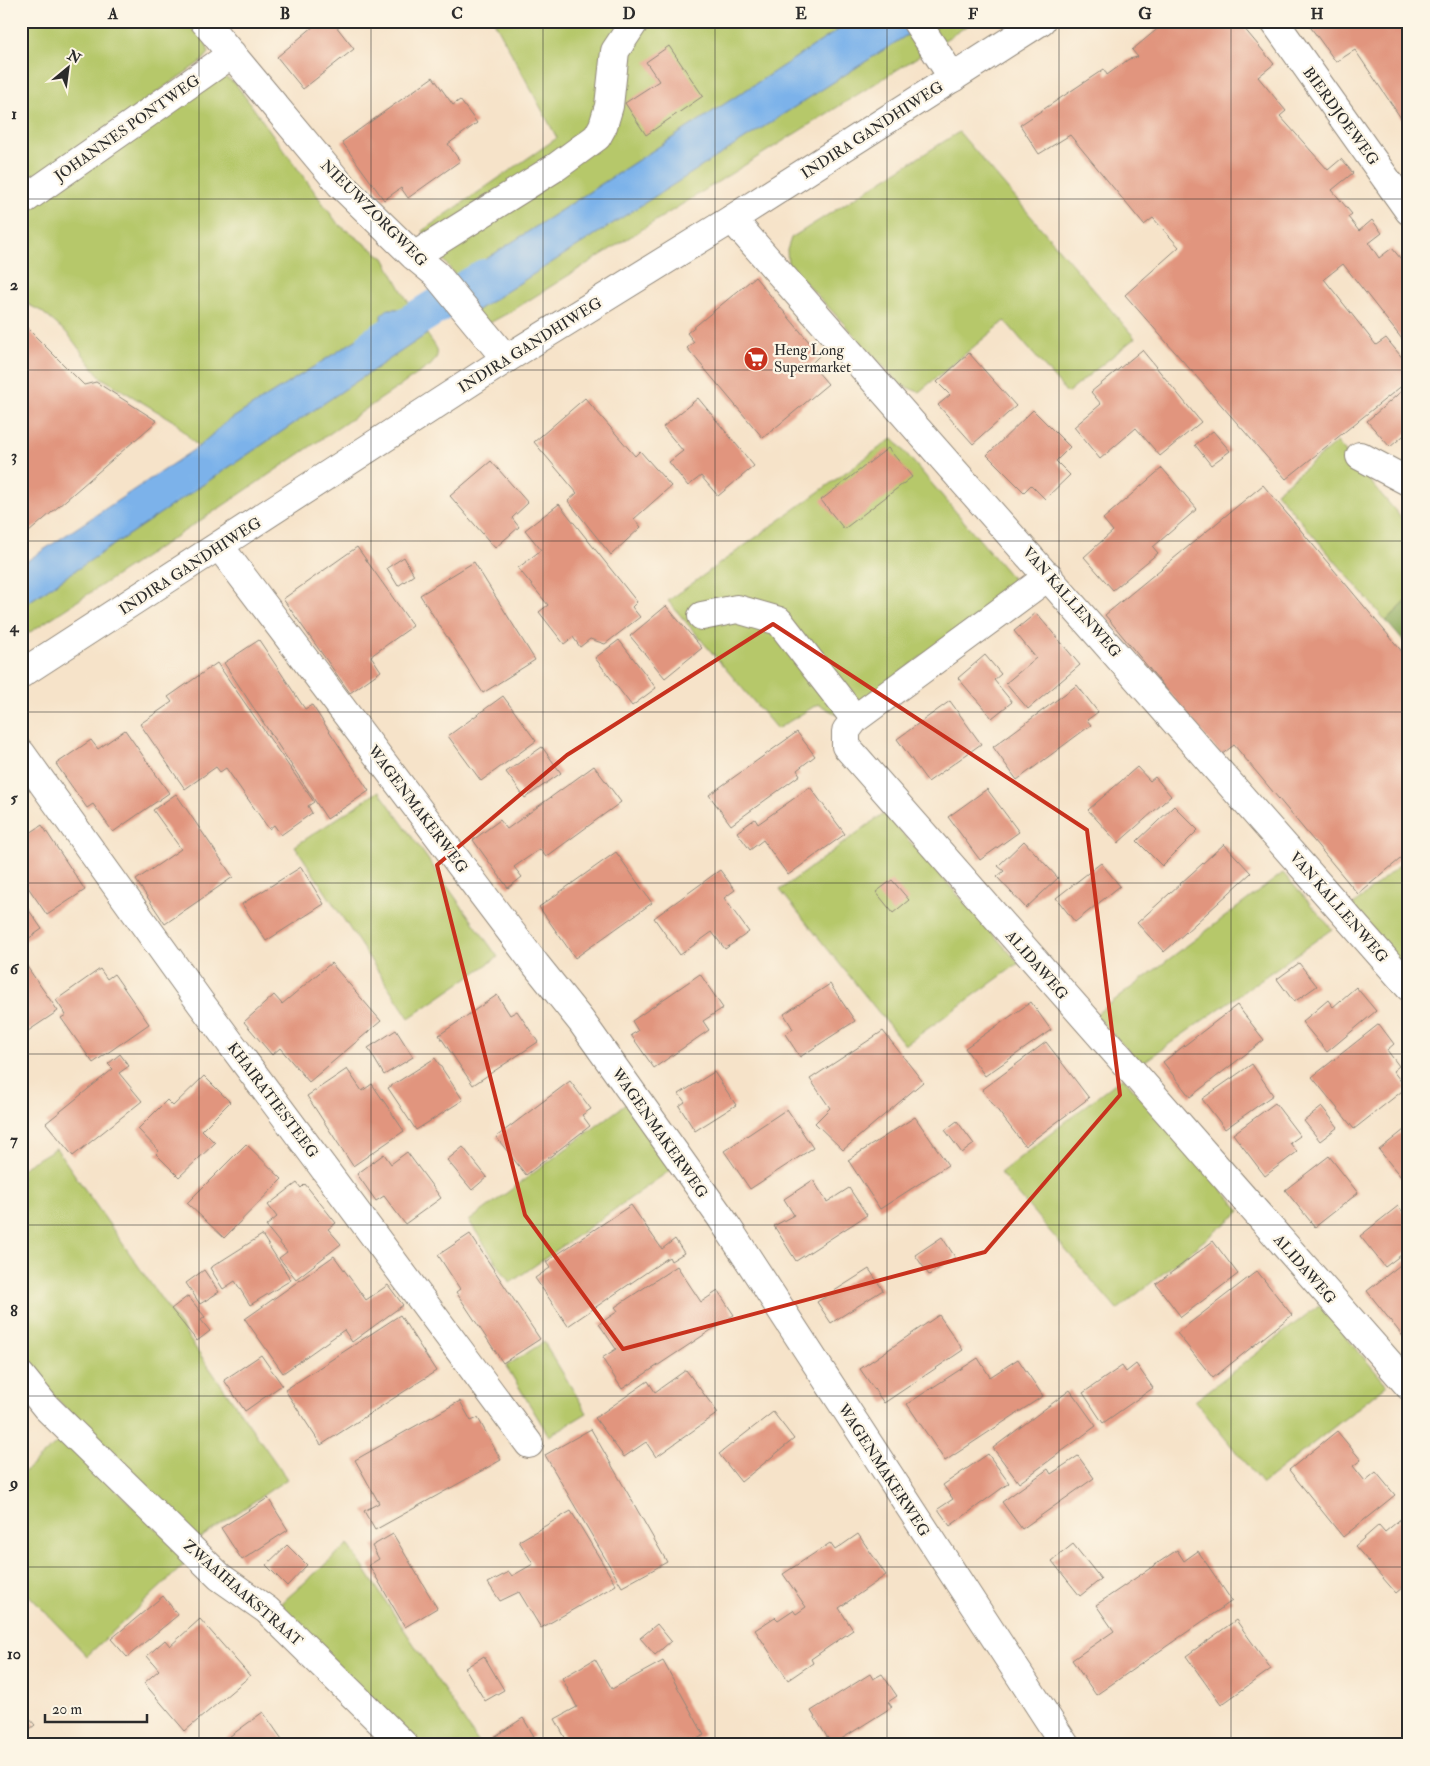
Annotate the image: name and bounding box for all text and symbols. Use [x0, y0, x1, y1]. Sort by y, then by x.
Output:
text: A [107, 4, 119, 24]
text: B [280, 4, 290, 24]
text: C [451, 4, 463, 24]
text: D [622, 4, 636, 24]
text: E [795, 4, 807, 24]
text: F [968, 4, 978, 24]
text: G [1138, 4, 1152, 24]
text: H [1310, 4, 1324, 24]
north arrow [42, 42, 92, 92]
text: N [64, 46, 84, 68]
street label: BIERDJOEWEG [1298, 63, 1383, 170]
street label: JOHANNES PONTWEG [50, 71, 205, 187]
street label: INDIRA GANDHIWEG [798, 77, 947, 184]
text: 1 [11, 104, 17, 124]
street label: NIEUWZORGWEG [316, 156, 431, 271]
text: 2 [10, 275, 18, 295]
street label: INDIRA GANDHIWEG [455, 293, 606, 397]
place label: Heng Long Supermarket [774, 341, 851, 378]
supermarket icon: Heng Long Supermarket [743, 346, 769, 372]
text: 3 [11, 446, 17, 466]
street label: INDIRA GANDHIWEG [116, 513, 265, 620]
street label: VAN KALLENWEG [1018, 543, 1125, 662]
text: 4 [9, 617, 20, 637]
street label: WAGENMAKERWEG [363, 741, 472, 877]
text: 5 [10, 788, 18, 808]
street label: VAN KALLENWEG [1285, 848, 1392, 967]
street label: ALIDAWEG [1001, 926, 1072, 1004]
text: 6 [10, 959, 20, 979]
street label: KHAIRATIESTEEG [223, 1039, 322, 1162]
street label: WAGENMAKERWEG [607, 1064, 712, 1202]
text: 7 [10, 1130, 18, 1150]
street label: ALIDAWEG [1269, 1230, 1340, 1308]
text: 8 [10, 1301, 18, 1321]
street label: WAGENMAKERWEG [833, 1399, 934, 1541]
text: 9 [8, 1473, 18, 1493]
street label: ZWAAIHAAKSTRAAT [179, 1536, 306, 1651]
text: 10 [7, 1644, 21, 1664]
scale bar [45, 1691, 148, 1723]
text: 20 m [52, 1700, 82, 1719]

